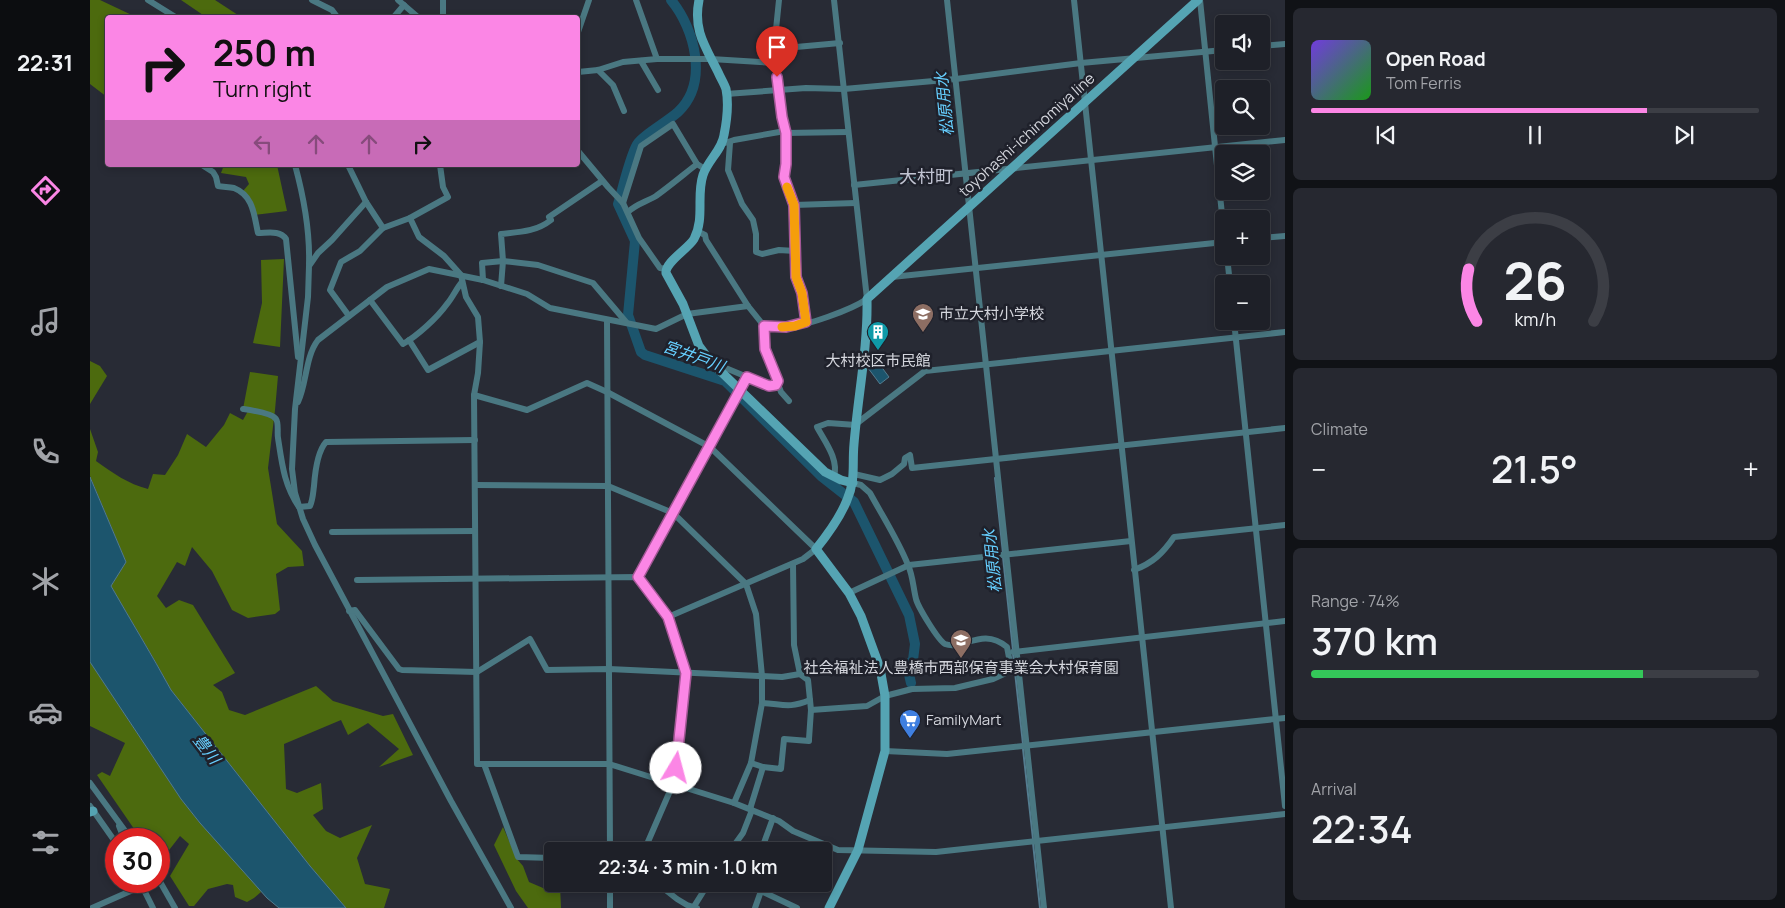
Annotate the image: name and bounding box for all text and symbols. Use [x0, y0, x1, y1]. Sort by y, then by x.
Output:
map controls [1215, 15, 1270, 330]
button: sound [1215, 15, 1270, 70]
pin [756, 26, 798, 77]
text: 250 m [213, 29, 316, 77]
icon: arrive [763, 33, 791, 61]
icon: right [130, 35, 195, 100]
text: Open Road [1386, 46, 1486, 72]
text: 22:31 [17, 48, 73, 78]
street label: toyohashi-ichinomiya line [954, 68, 1099, 201]
water label: 松原用水 [930, 69, 958, 137]
text: Tom Ferris [1386, 72, 1461, 94]
text: Turn right [213, 74, 311, 104]
button: search [1215, 80, 1270, 135]
icon: previous [1372, 121, 1400, 149]
icon: pause [1521, 121, 1549, 149]
icon: next [1670, 121, 1698, 149]
icon: left [249, 130, 277, 158]
icon: ahead [302, 130, 330, 158]
icon: ahead [355, 130, 383, 158]
icon: right [408, 130, 436, 158]
button: layers [1215, 145, 1270, 200]
district label: 大村町 [899, 164, 953, 188]
icon: directions [28, 173, 63, 208]
button: + [1215, 210, 1270, 265]
text: 26 [1503, 245, 1567, 316]
button: − [1215, 275, 1270, 330]
school or university icon: 市立大村小学校 [911, 302, 935, 333]
place label: 市立大村小学校 [939, 303, 1044, 324]
icon: music [28, 304, 63, 339]
text: km/h [1514, 307, 1556, 331]
building icon: 大村校区市民館 [866, 320, 890, 351]
water label: 宮井戸川 [660, 335, 730, 378]
place label: 大村校区市民館 [825, 350, 931, 371]
text: Climate [1311, 418, 1368, 440]
icon: phone [28, 434, 63, 469]
text: 21.5° [1491, 442, 1578, 494]
text: − [1311, 450, 1326, 488]
text: + [1743, 450, 1759, 488]
water label: 松原用水 [978, 526, 1006, 594]
icon: climate [28, 564, 63, 599]
text: Range · 74% [1311, 590, 1400, 612]
text: 370 km [1311, 614, 1438, 666]
school or university icon: 社会福祉法人豊橋市西部保育事業会大村保育園 [949, 628, 973, 659]
place label: 社会福祉法人豊橋市西部保育事業会大村保育園 [803, 657, 1119, 678]
icon: car [28, 695, 63, 730]
supermarket icon: FamilyMart [898, 708, 922, 739]
place label: FamilyMart [926, 709, 1002, 730]
water label: 豊川 [188, 730, 227, 770]
position arrow [649, 741, 701, 793]
text: Arrival [1311, 778, 1357, 800]
text: 22:34 [1311, 802, 1413, 854]
icon: filters [28, 825, 63, 860]
speed limit sign: 30 [105, 828, 170, 893]
text: 22:34 · 3 min · 1.0 km [598, 854, 778, 880]

